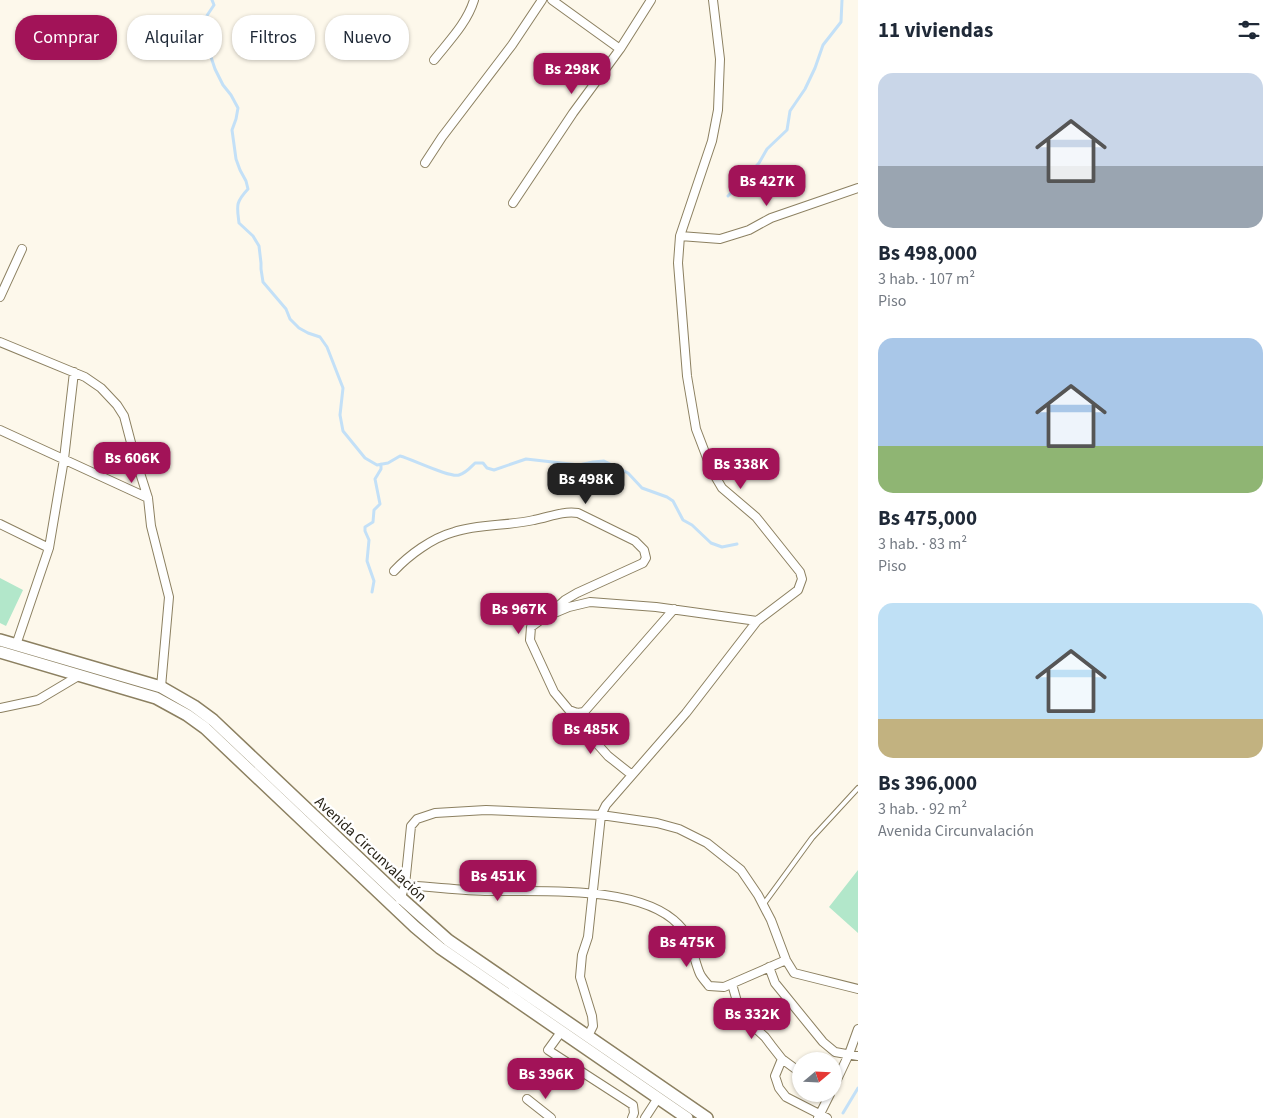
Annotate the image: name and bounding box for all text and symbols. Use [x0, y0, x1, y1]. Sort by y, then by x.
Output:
chip: Comprar [15, 15, 117, 60]
chip: Alquilar [127, 15, 222, 60]
chip: Filtros [232, 15, 315, 60]
chip: Nuevo [325, 15, 409, 60]
text: 11 viviendas [878, 15, 993, 45]
icon: filters [1235, 16, 1263, 44]
pin: Bs 298K [526, 52, 618, 95]
text: Bs 298K [544, 58, 600, 80]
icon: home [1026, 106, 1116, 196]
pin: Bs 427K [721, 164, 813, 207]
text: Bs 427K [739, 170, 795, 192]
text: Bs 498,000 [878, 238, 977, 268]
text: 3 hab. · 107 m² [878, 268, 975, 290]
text: Piso [878, 290, 906, 312]
icon: home [1026, 371, 1116, 461]
pin: Bs 606K [86, 442, 178, 484]
text: Bs 606K [104, 447, 160, 469]
pin: Bs 338K [695, 448, 787, 490]
text: Bs 338K [713, 453, 769, 475]
pin: Bs 498K [540, 462, 632, 505]
text: Bs 498K [558, 468, 614, 490]
text: Bs 475,000 [878, 503, 977, 533]
text: 3 hab. · 83 m² [878, 533, 967, 555]
text: Piso [878, 555, 906, 577]
pin: Bs 967K [473, 592, 565, 635]
text: Bs 967K [491, 598, 547, 620]
icon: home [1026, 636, 1116, 726]
pin: Bs 485K [545, 712, 637, 755]
text: Bs 485K [563, 718, 619, 740]
text: Bs 396,000 [878, 768, 977, 798]
street label: Avenida Circunvalación [310, 792, 431, 907]
text: 3 hab. · 92 m² [878, 798, 967, 820]
text: Avenida Circunvalación [878, 820, 1034, 842]
pin: Bs 451K [452, 860, 544, 902]
text: Bs 451K [470, 865, 526, 887]
pin: Bs 475K [641, 926, 733, 968]
text: Bs 475K [659, 931, 715, 953]
pin: Bs 332K [706, 998, 798, 1040]
text: Bs 332K [724, 1003, 780, 1025]
north arrow [792, 1052, 842, 1102]
map controls [792, 1052, 842, 1102]
pin: Bs 396K [500, 1058, 592, 1100]
text: Bs 396K [518, 1063, 574, 1085]

